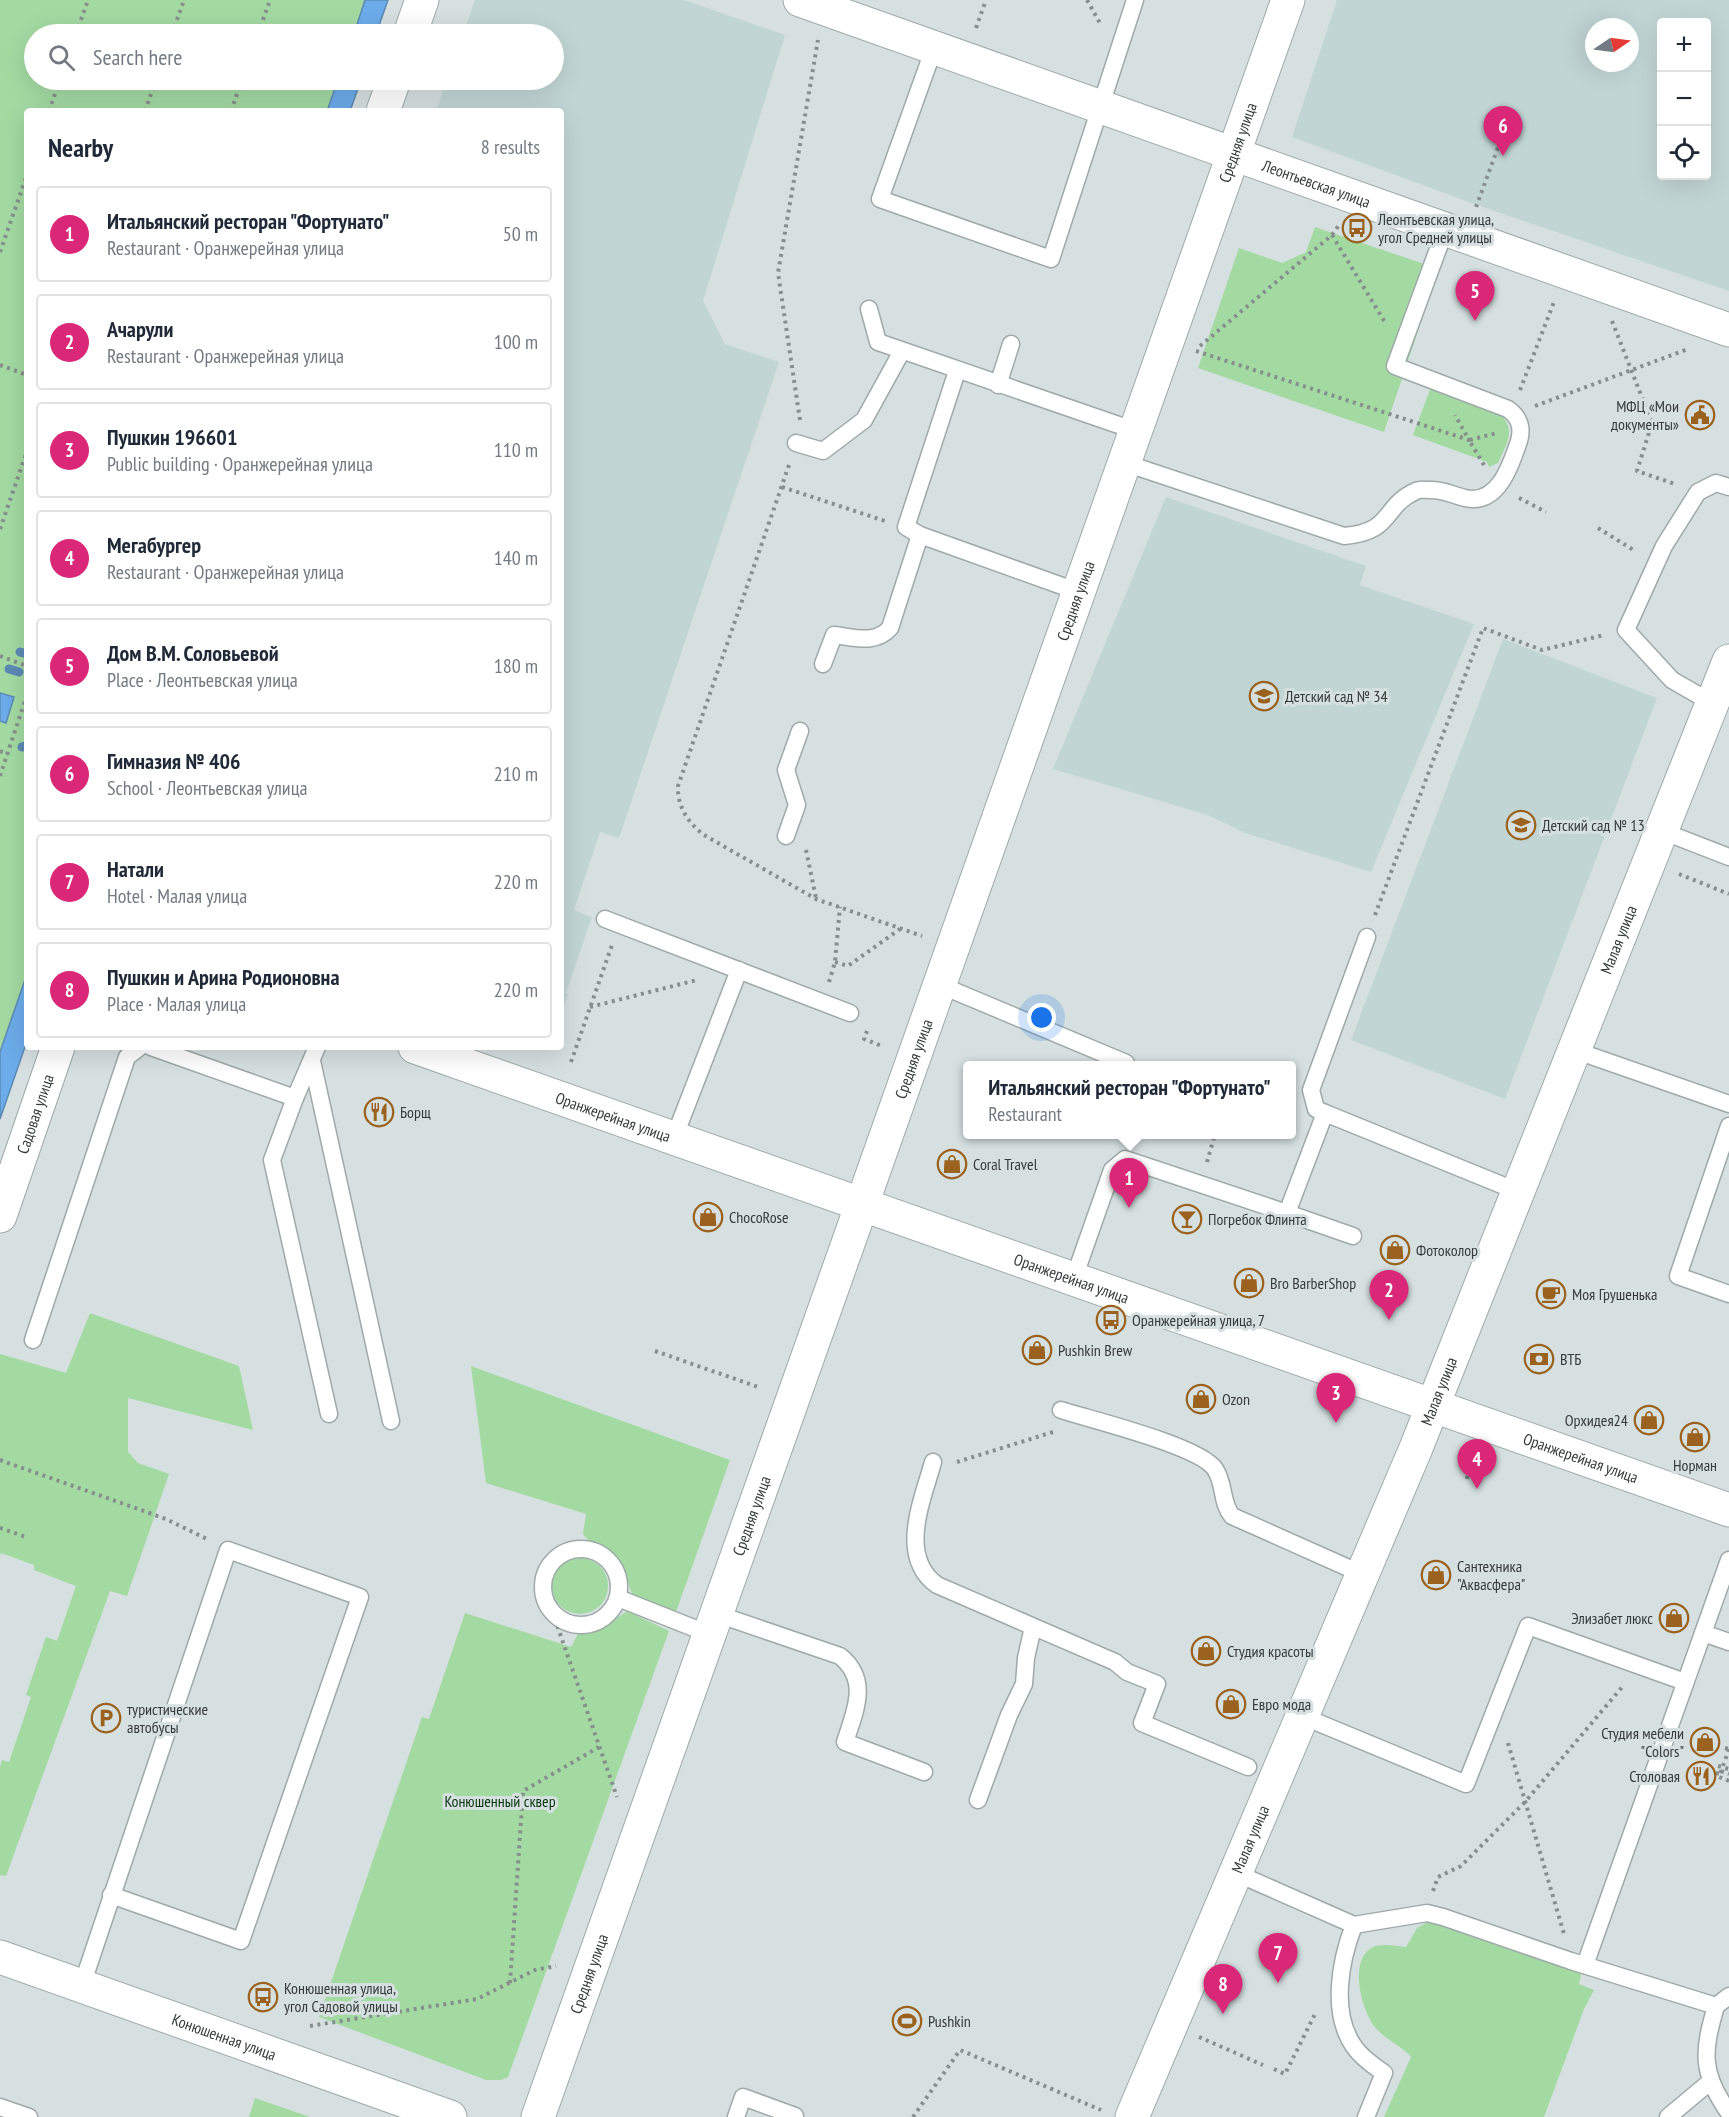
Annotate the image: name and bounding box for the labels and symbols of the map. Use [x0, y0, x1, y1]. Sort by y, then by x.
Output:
north arrow [1585, 18, 1639, 72]
street label: Средняя улица [1214, 100, 1261, 185]
pin: 6 [1484, 106, 1522, 156]
street label: Леонтьевская улица [1259, 155, 1373, 212]
place label: Леонтьевская улица, угол Средней улицы [1377, 209, 1494, 247]
bus stop icon: Леонтьевская улица, угол Средней улицы [1341, 212, 1373, 244]
pin: 5 [1456, 272, 1494, 321]
place label: МФЦ «Мои документы» [1611, 396, 1679, 434]
public building icon: МФЦ «Мои документы» [1684, 399, 1716, 431]
street label: Средняя улица [1052, 558, 1099, 643]
school or university icon: Детский сад № 34 [1248, 680, 1280, 712]
place label: Детский сад № 34 [1285, 686, 1388, 706]
school or university icon: Детский сад № 13 [1505, 809, 1537, 841]
place label: Детский сад № 13 [1542, 815, 1645, 835]
street label: Малая улица [1596, 902, 1641, 977]
your location [1027, 1003, 1056, 1032]
street label: Средняя улица [890, 1016, 937, 1101]
street label: Садовая улица [12, 1071, 58, 1156]
street label: Оранжерейная улица [553, 1087, 673, 1146]
restaurant icon: Борщ [363, 1096, 395, 1128]
place label: Борщ [400, 1102, 431, 1122]
shop icon: Coral Travel [936, 1148, 968, 1180]
place label: Coral Travel [973, 1154, 1038, 1174]
pin: 1 [1110, 1158, 1148, 1208]
shop icon: ChocoRose [692, 1201, 724, 1233]
bar icon: Погребок Флинта [1171, 1203, 1203, 1235]
place label: ChocoRose [729, 1207, 789, 1227]
place label: Погребок Флинта [1208, 1209, 1307, 1229]
shop icon: Фотоколор [1379, 1234, 1411, 1266]
place label: Фотоколор [1416, 1240, 1478, 1260]
street label: Оранжерейная улица [1011, 1249, 1132, 1308]
shop icon: Bro BarberShop [1233, 1267, 1265, 1299]
pin: 2 [1370, 1270, 1408, 1320]
place label: Bro BarberShop [1270, 1273, 1356, 1293]
cafe icon: Моя Грушенька [1535, 1278, 1567, 1310]
place label: Моя Грушенька [1572, 1284, 1657, 1304]
bus stop icon: Оранжерейная улица, 7 [1095, 1304, 1127, 1336]
place label: Оранжерейная улица, 7 [1132, 1310, 1265, 1330]
shop icon: Pushkin Brew [1021, 1334, 1053, 1366]
place label: Pushkin Brew [1058, 1340, 1133, 1360]
bank icon: ВТБ [1523, 1343, 1555, 1375]
place label: ВТБ [1560, 1349, 1582, 1369]
street label: Малая улица [1416, 1354, 1461, 1428]
pin: 3 [1316, 1374, 1356, 1423]
shop icon: Ozon [1185, 1383, 1217, 1415]
place label: Ozon [1222, 1389, 1250, 1409]
shop icon: Орхидея24 [1633, 1404, 1665, 1436]
place label: Орхидея24 [1565, 1410, 1628, 1430]
shop icon: Норман [1679, 1421, 1711, 1453]
street label: Оранжерейная улица [1521, 1428, 1641, 1487]
pin: 4 [1458, 1440, 1496, 1489]
place label: Норман [1673, 1455, 1717, 1475]
street label: Средняя улица [728, 1473, 775, 1558]
place label: Сантехника "Аквасфера" [1457, 1556, 1525, 1594]
shop icon: Сантехника "Аквасфера" [1420, 1559, 1452, 1591]
shop icon: Элизабет люкс [1658, 1602, 1690, 1634]
place label: Элизабет люкс [1571, 1608, 1653, 1628]
shop icon: Студия красоты [1190, 1635, 1222, 1667]
place label: Студия красоты [1227, 1641, 1314, 1661]
shop icon: Евро мода [1215, 1688, 1247, 1720]
place label: Евро мода [1252, 1694, 1311, 1714]
place label: туристические автобусы [127, 1699, 208, 1737]
parking icon: туристические автобусы [90, 1702, 122, 1734]
place label: Студия мебели "Colors" [1601, 1723, 1684, 1761]
shop icon: Студия мебели "Colors" [1689, 1726, 1721, 1758]
restaurant icon: Столовая [1685, 1760, 1717, 1792]
place label: Столовая [1629, 1766, 1680, 1786]
park label: Конюшенный сквер [444, 1791, 556, 1811]
street label: Малая улица [1227, 1802, 1273, 1876]
street label: Средняя улица [565, 1931, 612, 2016]
pin: 7 [1258, 1934, 1298, 1983]
pin: 8 [1204, 1964, 1242, 2014]
place label: Конюшенная улица, угол Садовой улицы [284, 1978, 398, 2016]
bus stop icon: Конюшенная улица, угол Садовой улицы [247, 1981, 279, 2013]
sports icon: Pushkin [891, 2005, 923, 2037]
street label: Конюшенная улица [170, 2009, 279, 2064]
place label: Pushkin [928, 2011, 971, 2031]

